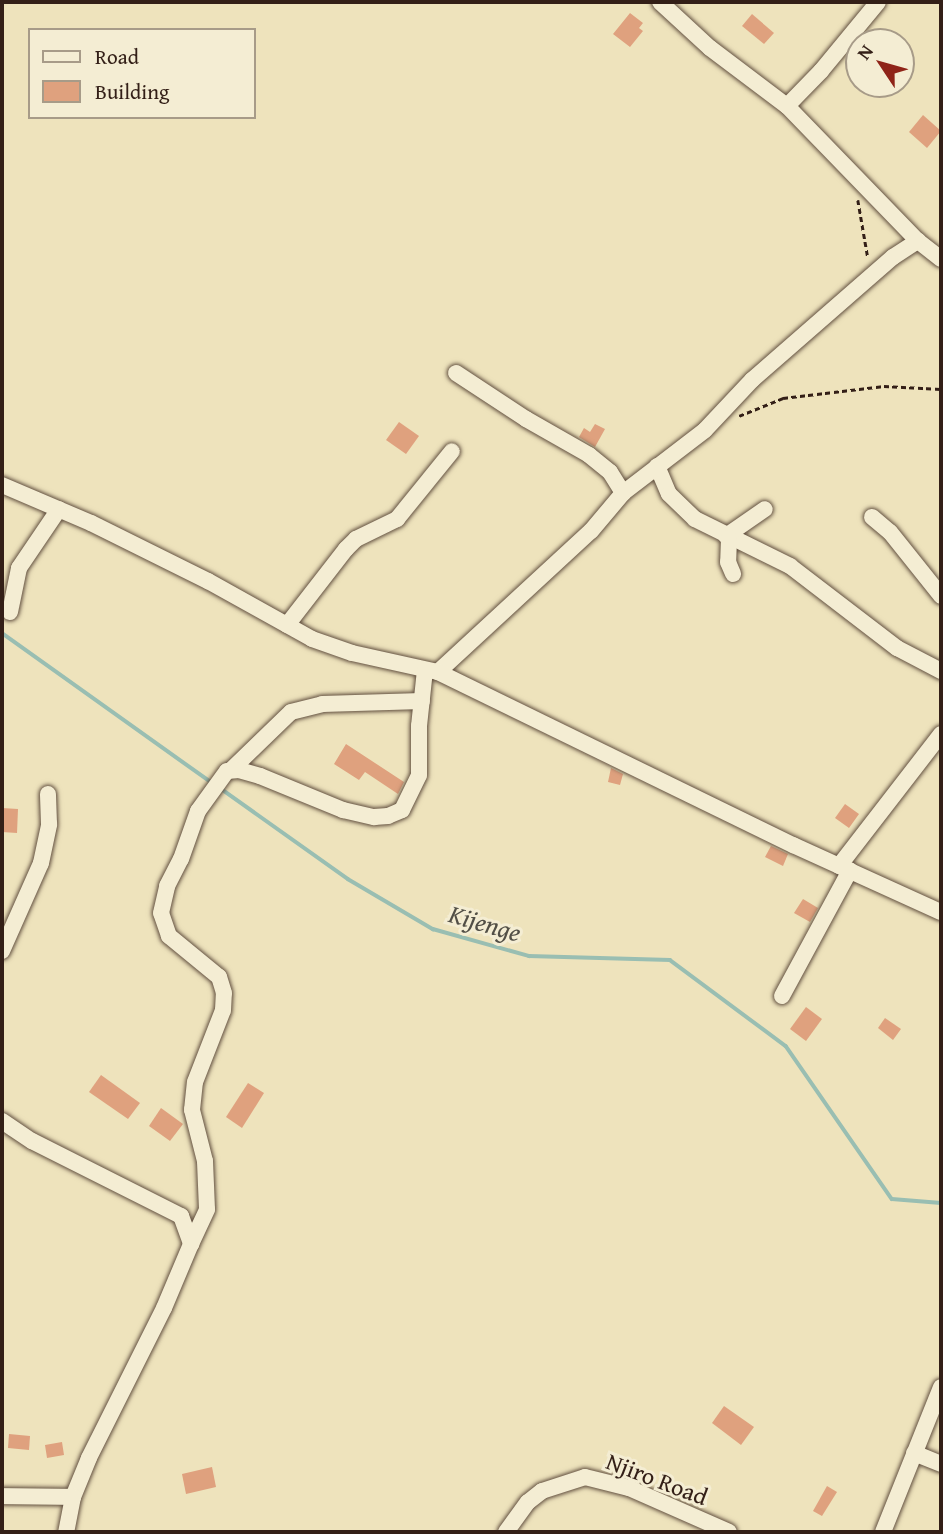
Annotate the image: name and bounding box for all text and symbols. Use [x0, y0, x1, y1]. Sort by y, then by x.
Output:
legend [28, 28, 256, 119]
north arrow [845, 28, 915, 98]
text: N [850, 38, 880, 65]
text: Road [95, 41, 139, 72]
text: Building [95, 76, 169, 107]
water label: Kijenge [445, 898, 525, 948]
street label: Njiro Road [602, 1447, 712, 1511]

